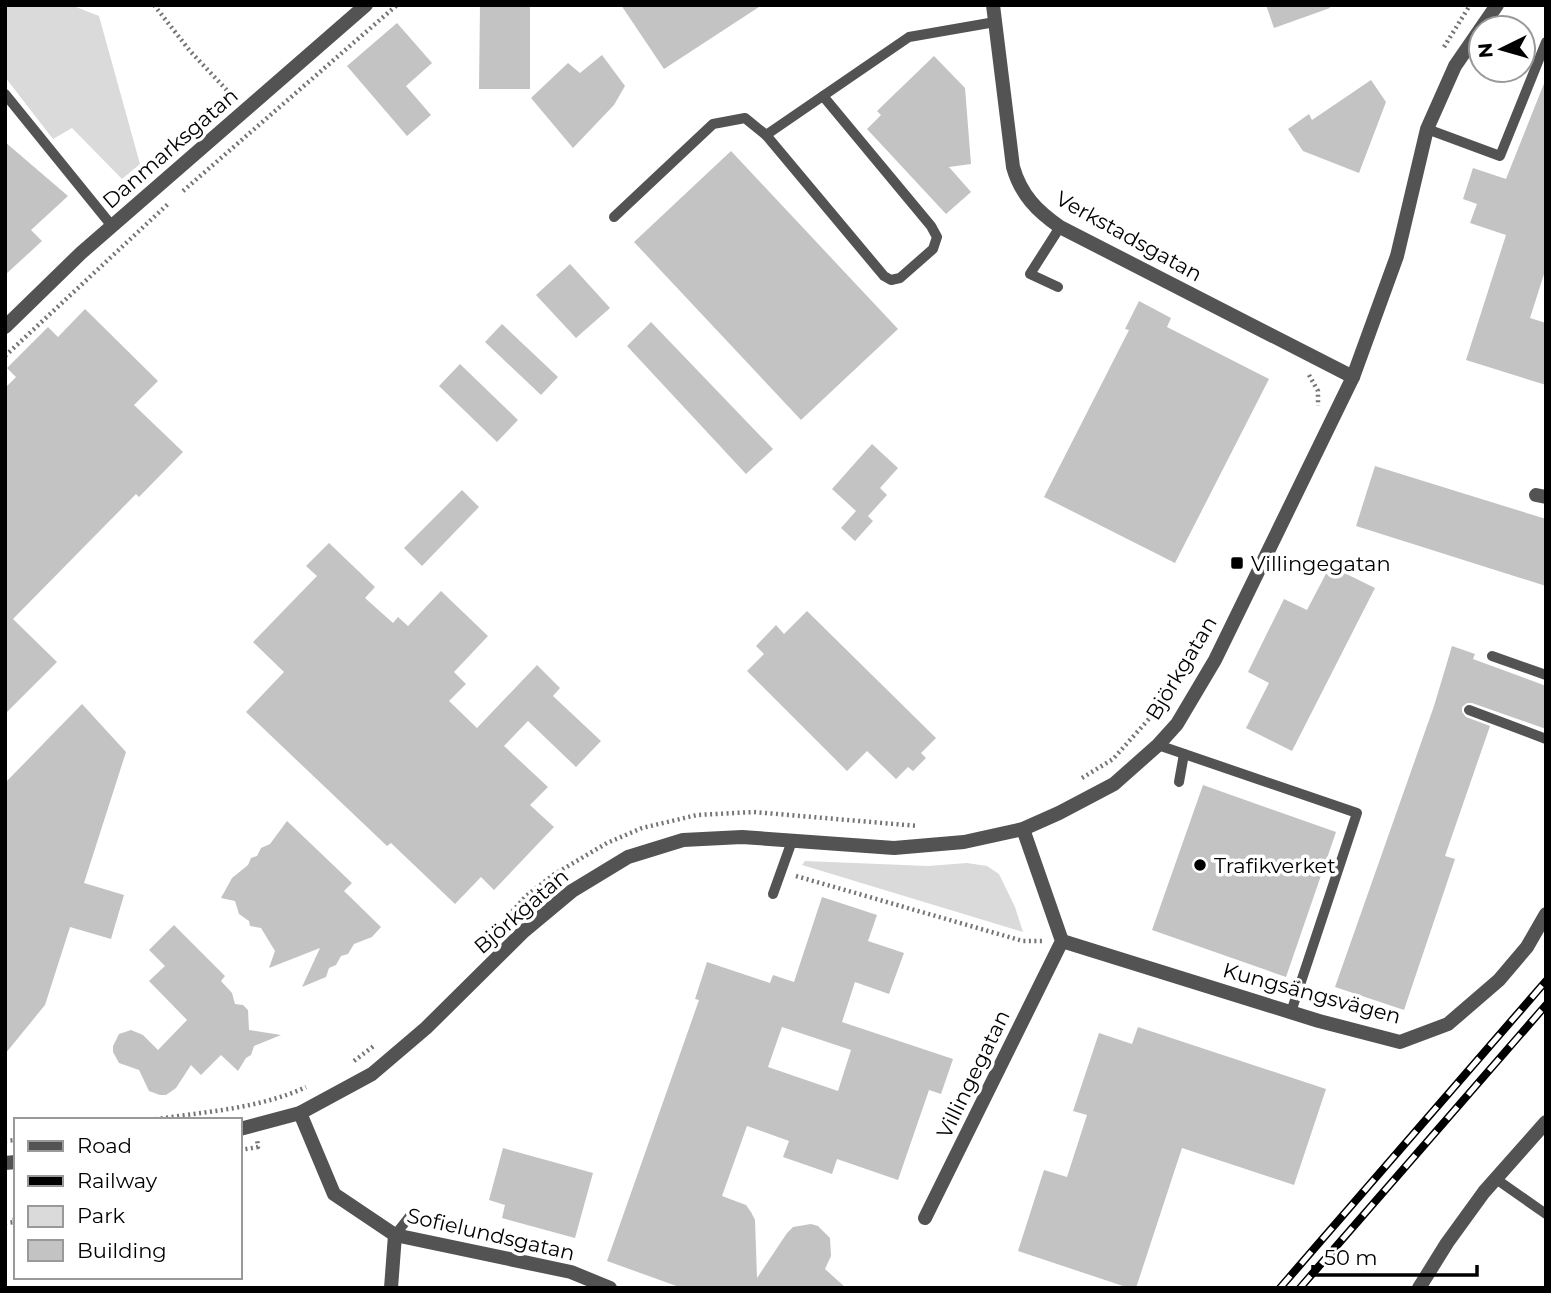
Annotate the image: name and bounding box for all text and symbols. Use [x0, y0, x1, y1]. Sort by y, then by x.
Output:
north arrow [1467, 14, 1537, 84]
text: N [1473, 42, 1498, 59]
street label: Danmarksgatan [97, 83, 243, 213]
street label: Verkstadsgatan [1051, 185, 1207, 287]
place label: Villingegatan [1251, 551, 1391, 576]
marker: Villingegatan [1229, 555, 1245, 571]
street label: Björkgatan [1140, 612, 1222, 724]
place label: Trafikverket [1214, 853, 1336, 878]
marker: Trafikverket [1192, 857, 1208, 873]
street label: Björkgatan [469, 863, 573, 959]
street label: Kungsängsvägen [1220, 957, 1404, 1029]
street label: Villingegatan [931, 1006, 1015, 1142]
legend [14, 1118, 242, 1279]
text: Road [77, 1133, 132, 1158]
text: Railway [77, 1168, 158, 1193]
text: Park [77, 1203, 125, 1228]
street label: Sofielundsgatan [405, 1203, 577, 1265]
scale bar [1313, 1234, 1478, 1278]
text: Building [77, 1238, 167, 1263]
text: 50 m [1324, 1245, 1378, 1270]

